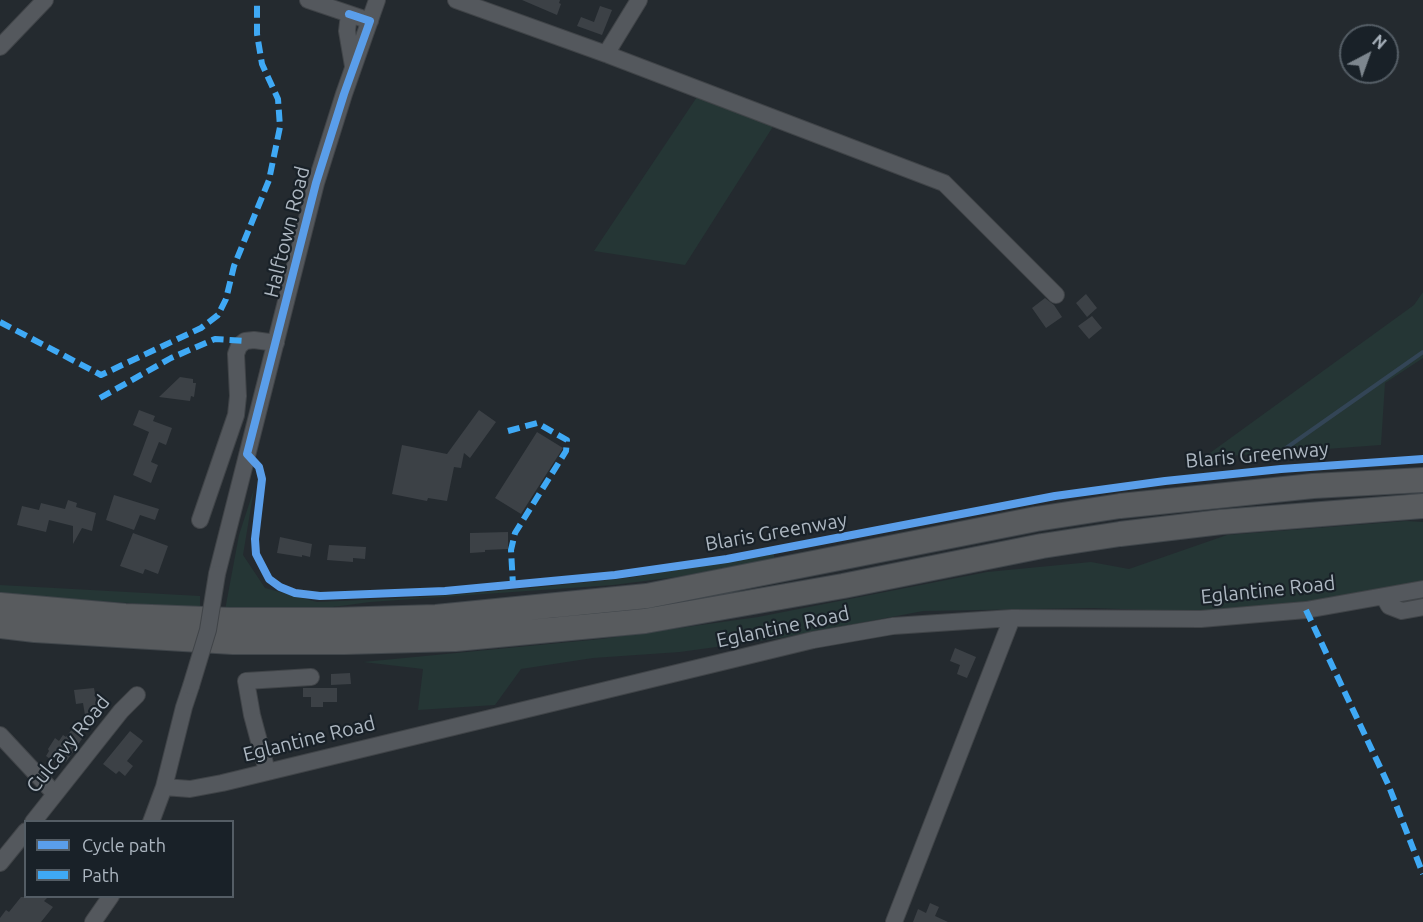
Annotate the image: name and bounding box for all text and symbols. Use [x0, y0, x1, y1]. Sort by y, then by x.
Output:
north arrow [1339, 24, 1399, 84]
text: N [1369, 31, 1390, 53]
street label: Halftown Road [259, 164, 315, 300]
street label: Blaris Greenway [1184, 437, 1330, 473]
street label: Blaris Greenway [703, 508, 849, 556]
street label: Eglantine Road [1199, 571, 1337, 609]
street label: Eglantine Road [714, 601, 852, 653]
street label: Culcavy Road [21, 690, 115, 798]
street label: Eglantine Road [240, 711, 378, 767]
legend [24, 820, 234, 898]
text: Cycle path [82, 835, 166, 855]
text: Path [82, 865, 119, 885]

